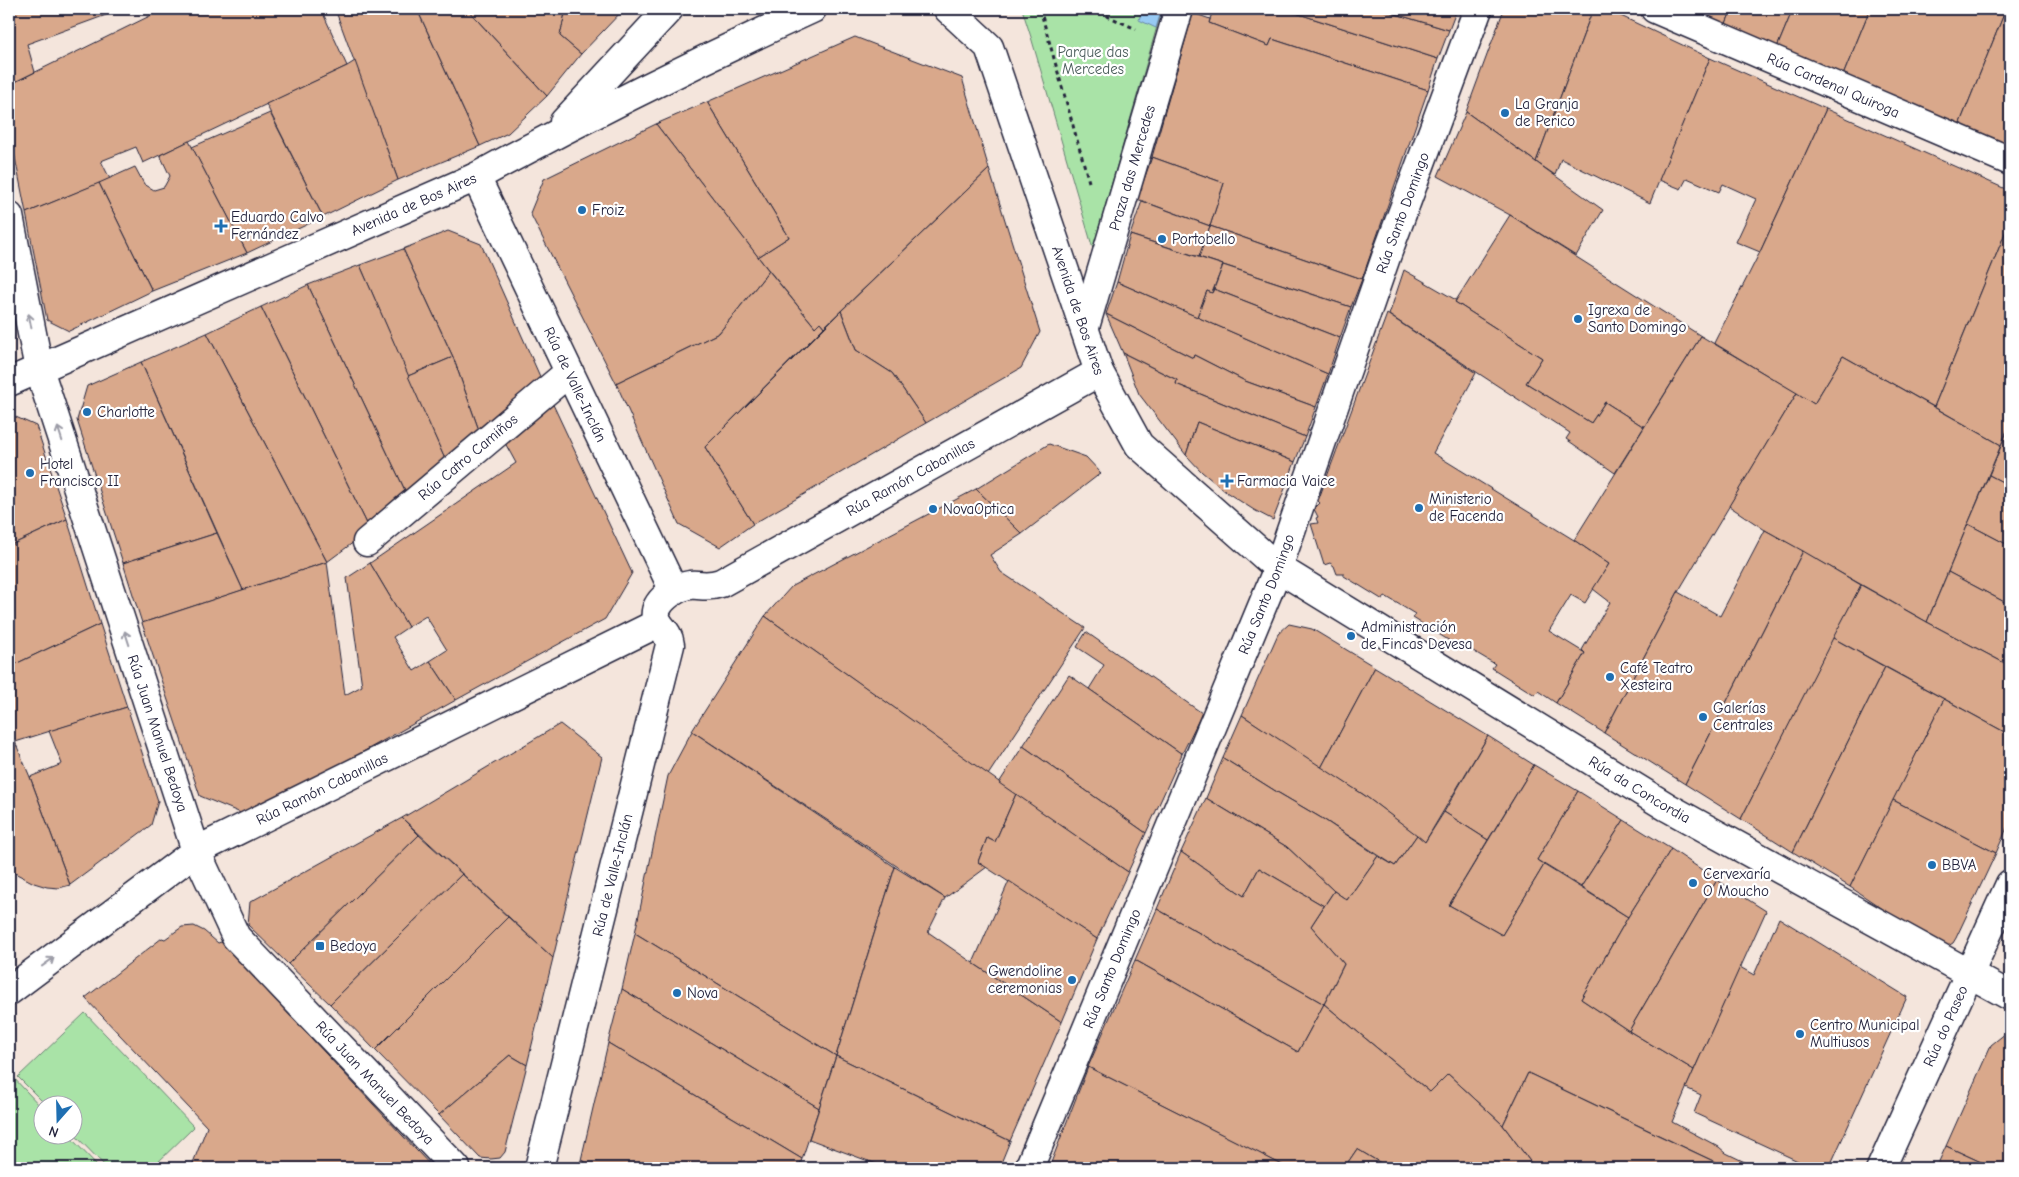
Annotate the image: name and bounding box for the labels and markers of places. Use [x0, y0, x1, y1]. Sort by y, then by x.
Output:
place label: La Granja de Perico [1515, 95, 1579, 130]
marker: La Granja de Perico [1499, 107, 1511, 119]
place label: Froiz [592, 201, 625, 219]
marker: Froiz [576, 204, 588, 216]
place label: Eduardo Calvo Fernández [231, 208, 324, 243]
marker: Eduardo Calvo Fernández [215, 220, 227, 232]
place label: Portobello [1172, 230, 1236, 248]
marker: Portobello [1156, 233, 1168, 245]
place label: Igrexa de Santo Domingo [1588, 301, 1687, 336]
marker: Igrexa de Santo Domingo [1572, 313, 1584, 325]
place label: Charlotte [97, 403, 155, 421]
marker: Charlotte [81, 406, 93, 418]
place label: Hotel Francisco II [40, 455, 119, 490]
marker: Hotel Francisco II [24, 467, 36, 479]
place label: Farmacia Vaice [1237, 472, 1336, 490]
marker: Farmacia Vaice [1221, 475, 1233, 487]
place label: Ministerio de Facenda [1429, 490, 1504, 525]
place label: NovaOptica [943, 500, 1015, 518]
marker: Ministerio de Facenda [1413, 502, 1425, 514]
marker: NovaOptica [927, 503, 939, 515]
place label: Administración de Fincas Devesa [1361, 618, 1472, 653]
marker: Administración de Fincas Devesa [1345, 630, 1357, 642]
place label: Café Teatro Xesteira [1620, 659, 1693, 694]
marker: Café Teatro Xesteira [1604, 671, 1616, 683]
place label: Galerías Centrales [1713, 699, 1773, 734]
marker: Galerías Centrales [1697, 711, 1709, 723]
place label: BBVA [1942, 856, 1977, 874]
marker: BBVA [1926, 859, 1938, 871]
place label: Cervexaría O Moucho [1703, 865, 1771, 900]
marker: Cervexaría O Moucho [1687, 877, 1699, 889]
place label: Bedoya [330, 937, 377, 955]
marker: Bedoya [314, 940, 326, 952]
place label: Gwendoline ceremonias [988, 962, 1062, 997]
marker: Gwendoline ceremonias [1066, 974, 1078, 986]
place label: Nova [687, 984, 718, 1002]
marker: Nova [671, 987, 683, 999]
place label: Centro Municipal Multiusos [1810, 1016, 1920, 1051]
marker: Centro Municipal Multiusos [1794, 1028, 1806, 1040]

